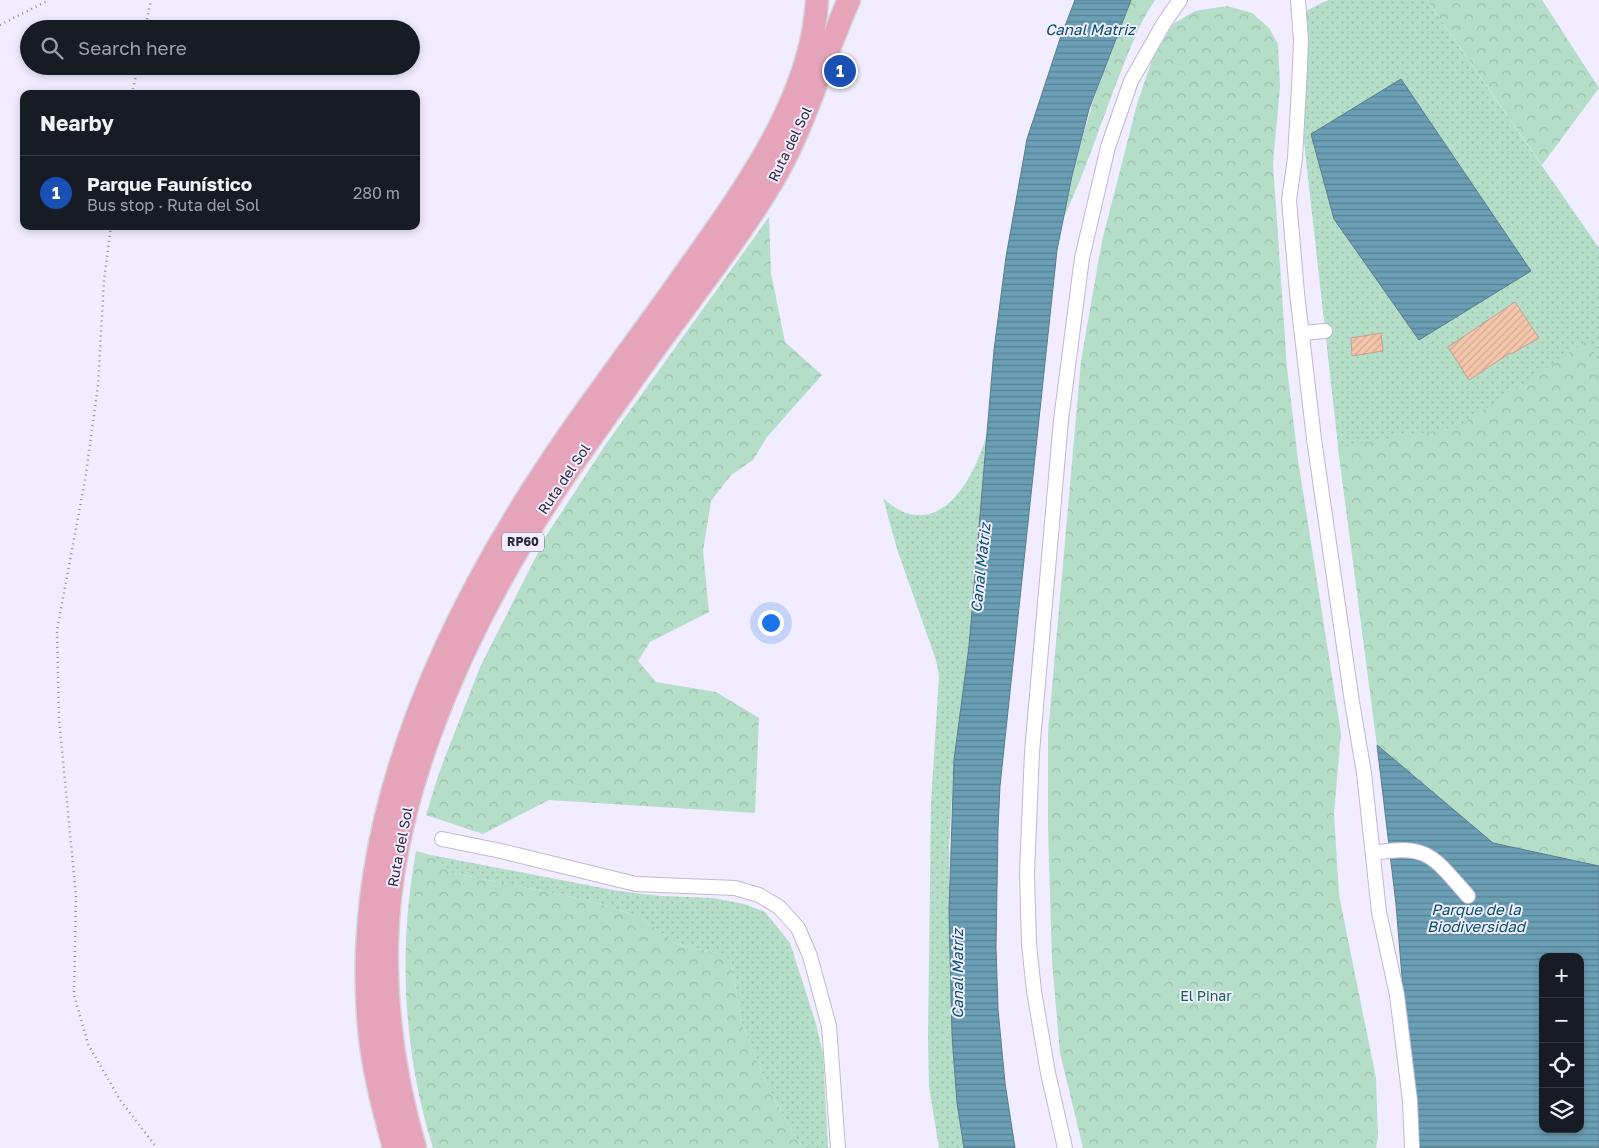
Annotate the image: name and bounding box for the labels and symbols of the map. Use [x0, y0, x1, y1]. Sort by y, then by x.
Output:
water label: Canal Matriz [1045, 20, 1136, 38]
pin: 1 [824, 52, 856, 90]
street label: Ruta del Sol [764, 104, 815, 184]
street label: Ruta del Sol [534, 440, 593, 517]
water label: Canal Matriz [966, 521, 994, 613]
road number: RP60 [502, 532, 544, 552]
your location [758, 610, 784, 636]
street label: Ruta del Sol [383, 805, 416, 888]
water label: Parque de la Biodiversidad [1427, 900, 1527, 935]
water label: Canal Matriz [948, 928, 966, 1019]
park label: El Pinar [1180, 987, 1232, 1004]

